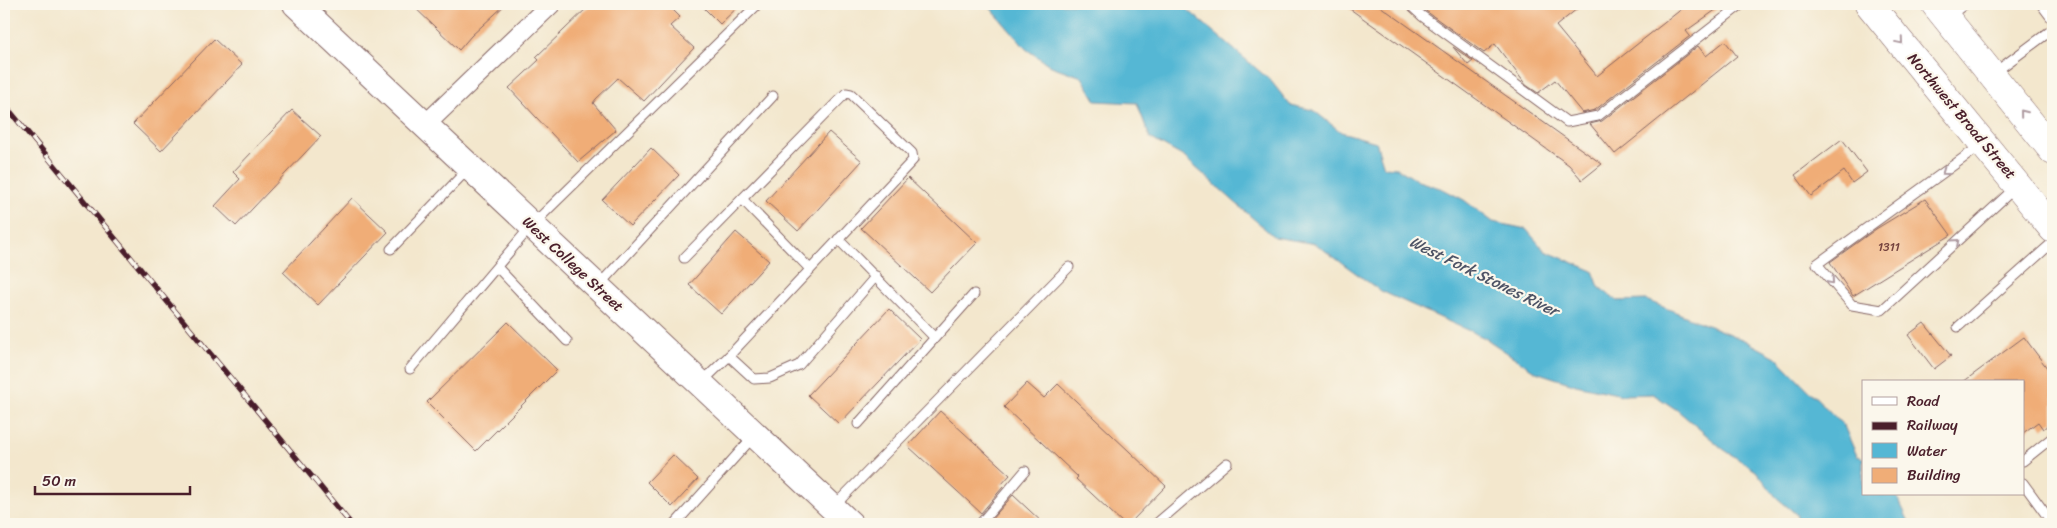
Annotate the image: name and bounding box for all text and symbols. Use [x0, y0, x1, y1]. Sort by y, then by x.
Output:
one-way arrow [1895, 36, 1904, 45]
street label: Northwest Broad Street [1901, 47, 2023, 186]
one-way arrow [2020, 110, 2028, 119]
one-way arrow [1941, 166, 1951, 175]
street label: West College Street [516, 210, 630, 319]
water label: West Fork Stones River [1404, 227, 1566, 326]
house number: 1311 [1878, 236, 1900, 258]
one-way arrow [1951, 239, 1960, 248]
one-way arrow [1826, 275, 1834, 284]
legend [1862, 380, 2024, 496]
text: Road [1907, 388, 1940, 414]
text: Railway [1907, 412, 1958, 438]
text: Water [1907, 438, 1947, 464]
text: Building [1907, 462, 1961, 488]
scale bar [35, 463, 190, 495]
text: 50 m [42, 468, 77, 494]

